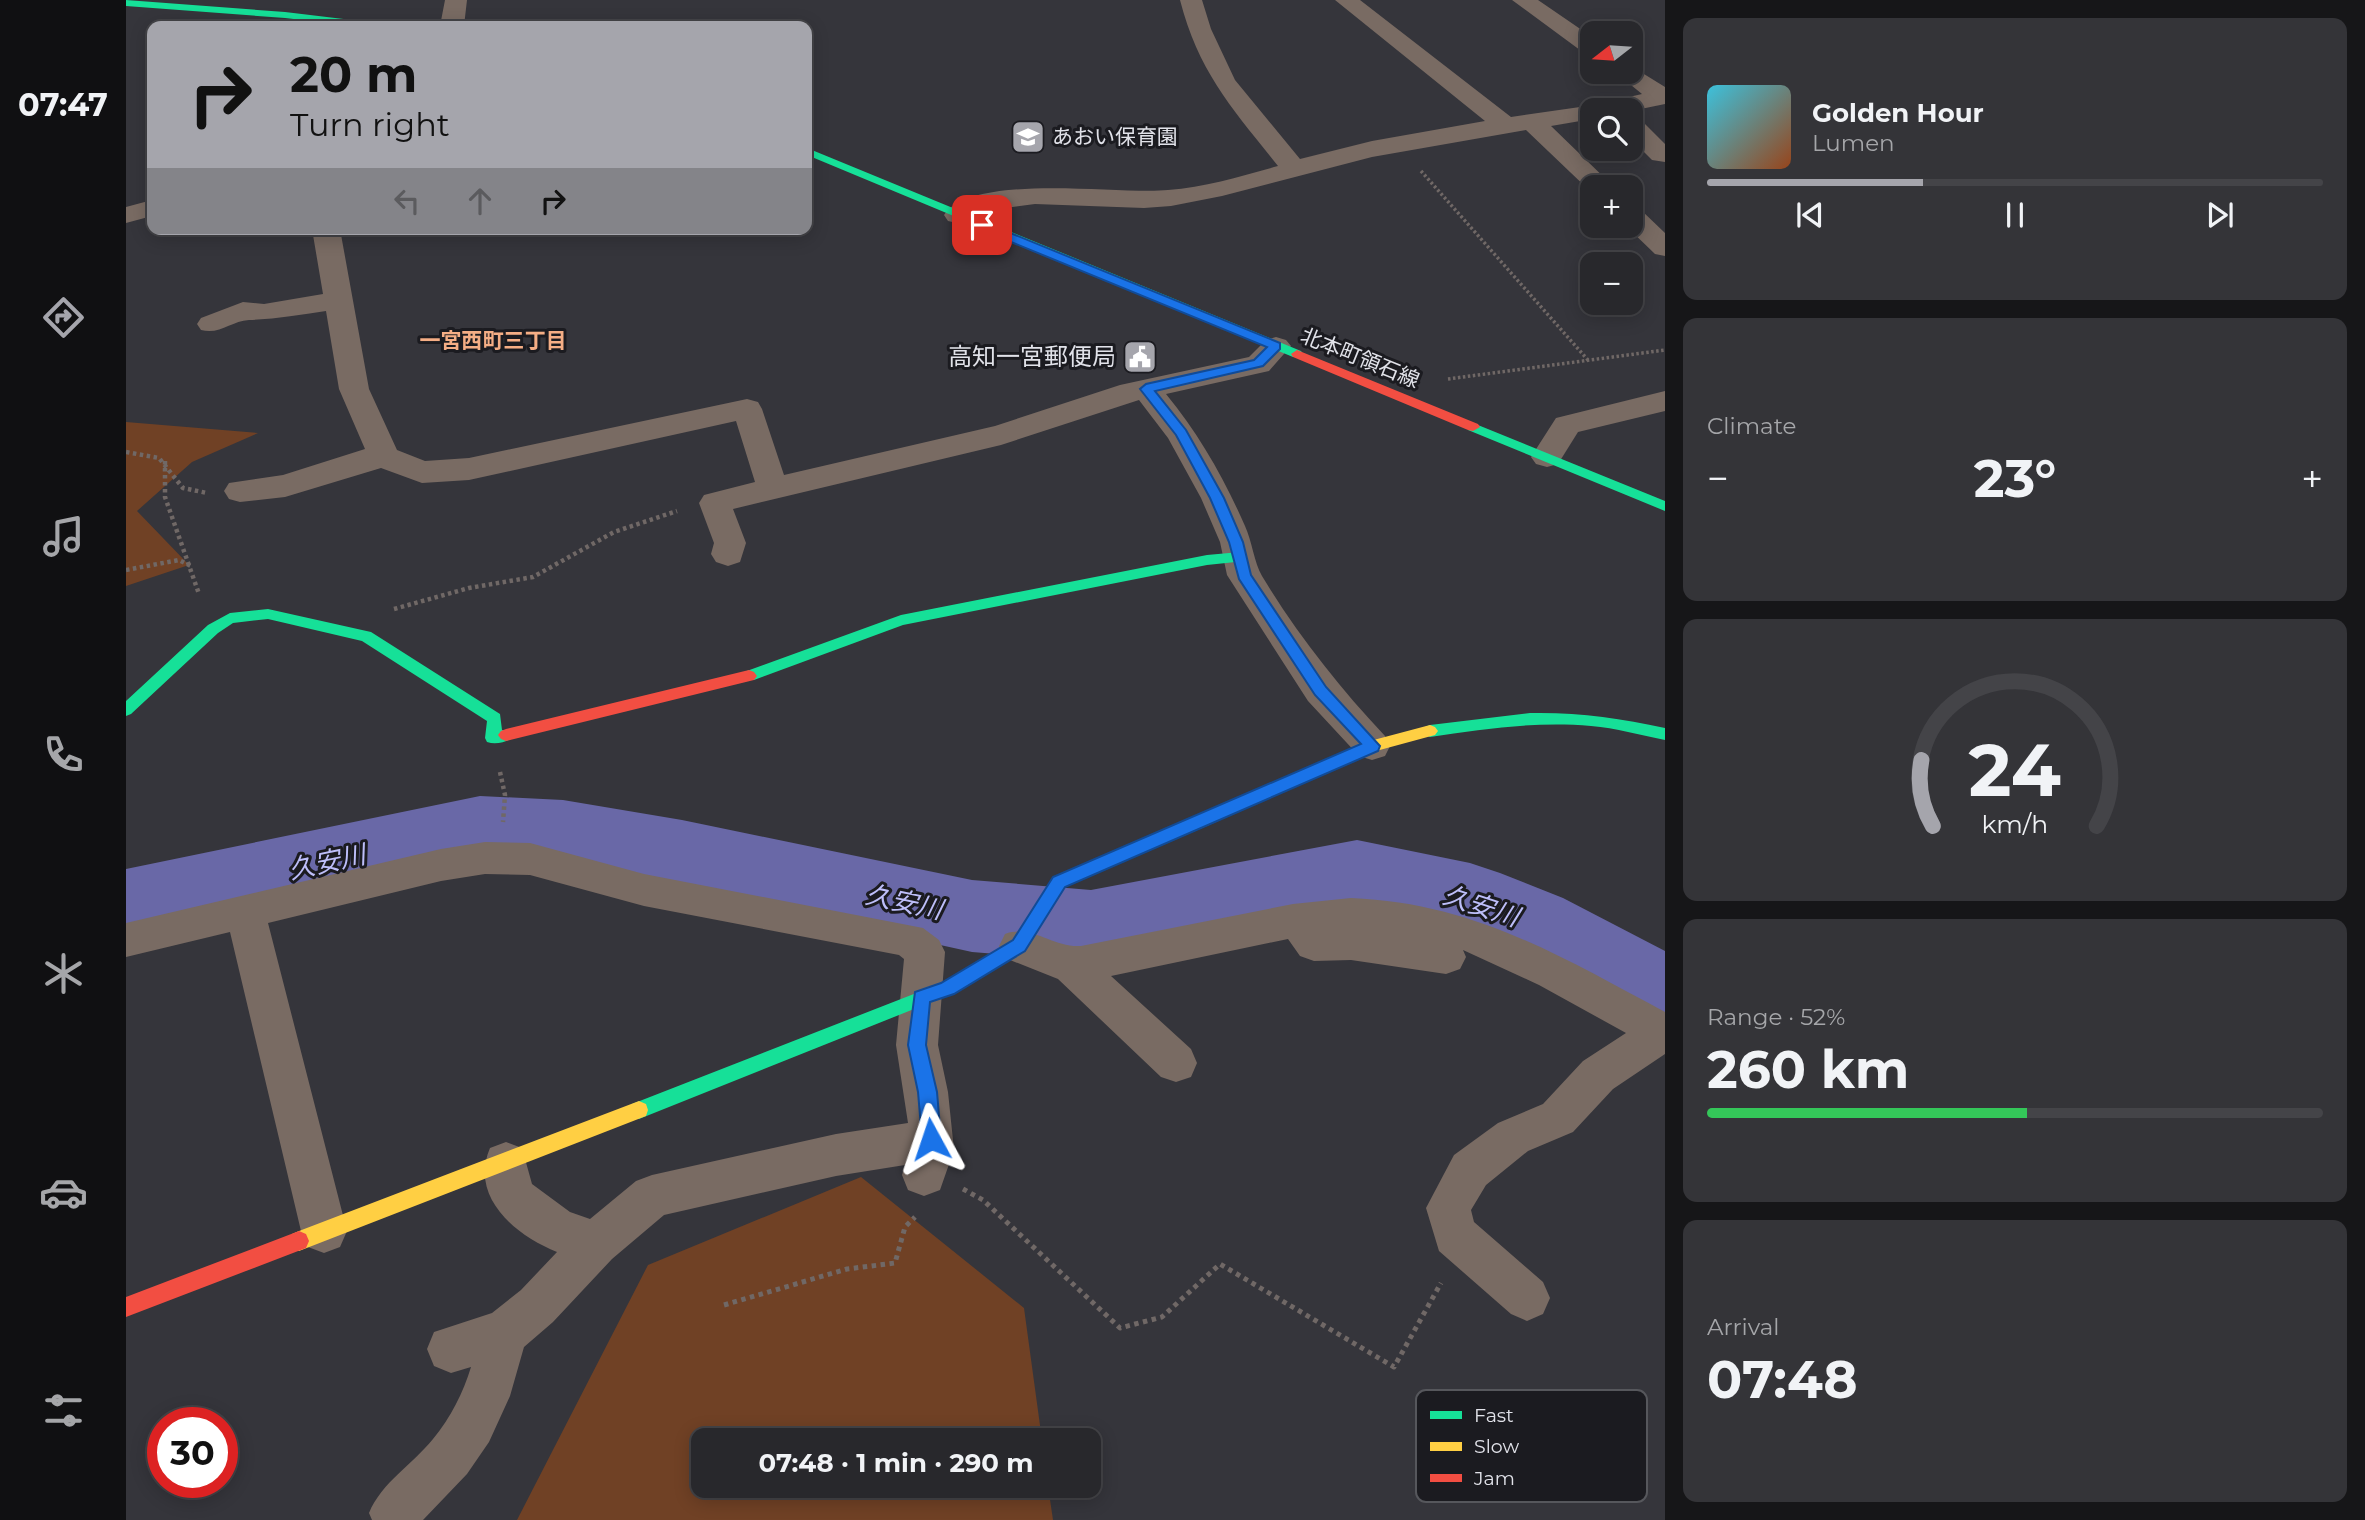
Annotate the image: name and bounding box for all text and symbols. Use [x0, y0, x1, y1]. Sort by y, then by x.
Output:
north arrow [1580, 21, 1643, 84]
map controls [1580, 21, 1643, 315]
text: 20 m [290, 45, 417, 104]
icon: right [175, 49, 266, 140]
text: 07:47 [18, 85, 108, 124]
text: Golden Hour [1812, 97, 1984, 129]
button: search [1580, 98, 1643, 161]
text: Turn right [290, 105, 450, 144]
school or university icon: あおい保育園 [1009, 118, 1047, 156]
place label: あおい保育園 [1052, 124, 1178, 149]
text: Lumen [1812, 129, 1895, 157]
button: + [1580, 175, 1643, 238]
icon: left [388, 182, 426, 220]
icon: ahead [461, 182, 499, 220]
icon: right [534, 182, 572, 220]
pin [952, 195, 1012, 255]
icon: previous [1791, 196, 1829, 234]
icon: pause [1996, 196, 2034, 234]
icon: next [2201, 196, 2239, 234]
icon: arrive [963, 206, 1001, 244]
button: − [1580, 252, 1643, 315]
icon: directions [39, 293, 88, 342]
street label: 北本町領石線 [1297, 322, 1423, 393]
district label: 一宮西町三丁目 [420, 328, 567, 353]
public building icon: 高知一宮郵便局 [1121, 338, 1159, 376]
place label: 高知一宮郵便局 [948, 342, 1116, 371]
text: Climate [1707, 412, 1796, 440]
text: 23° [1974, 447, 2056, 510]
text: − [1707, 455, 1729, 502]
text: + [2301, 455, 2323, 502]
icon: music [39, 512, 88, 561]
text: 24 [1969, 726, 2061, 814]
icon: phone [39, 730, 88, 779]
text: km/h [1982, 809, 2048, 839]
water label: 久安川 [286, 838, 371, 886]
water label: 久安川 [863, 878, 948, 926]
water label: 久安川 [1439, 879, 1526, 934]
icon: climate [39, 949, 88, 998]
text: Range · 52% [1707, 1003, 1845, 1031]
text: 260 km [1707, 1038, 1909, 1101]
position arrow [894, 1102, 968, 1176]
icon: car [39, 1168, 88, 1217]
text: Arrival [1707, 1313, 1780, 1341]
text: 07:48 [1707, 1348, 1858, 1411]
icon: filters [39, 1386, 88, 1435]
legend [1416, 1390, 1647, 1502]
text: Fast [1474, 1404, 1514, 1427]
speed limit sign: 30 [147, 1407, 238, 1498]
text: Slow [1474, 1435, 1519, 1458]
text: 07:48 · 1 min · 290 m [758, 1447, 1034, 1479]
text: Jam [1473, 1467, 1515, 1490]

